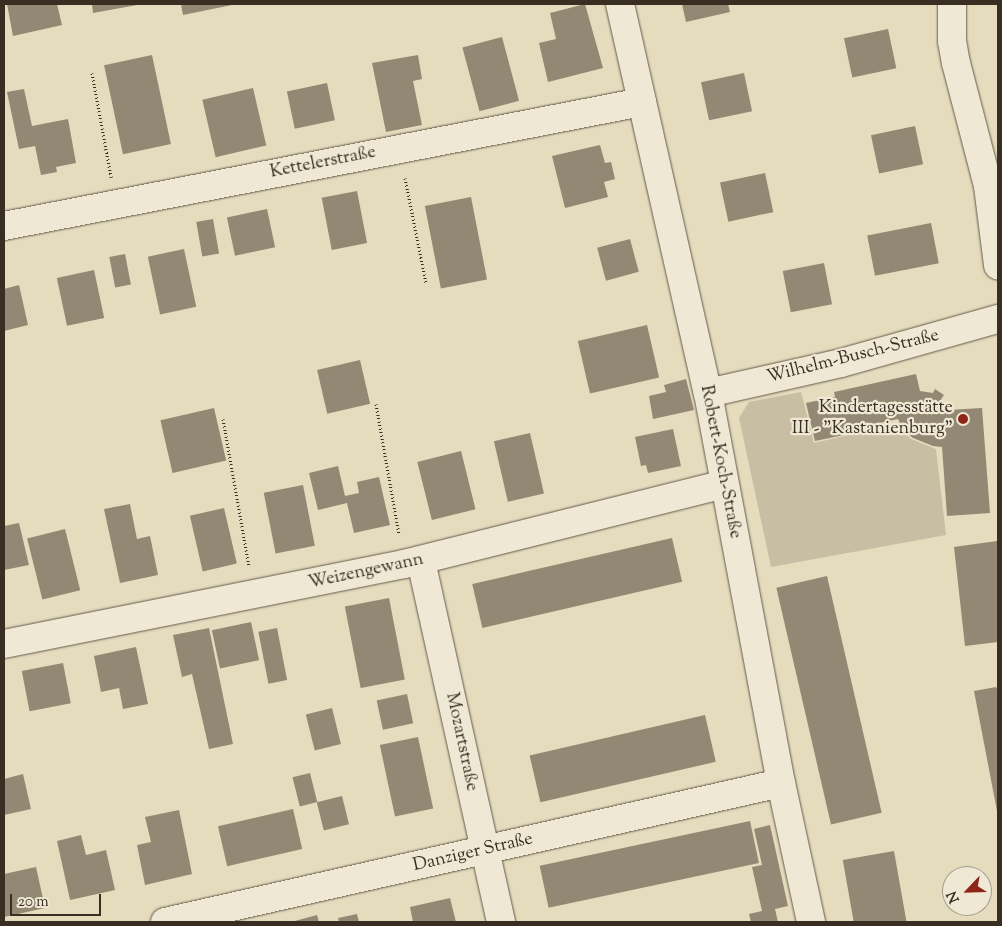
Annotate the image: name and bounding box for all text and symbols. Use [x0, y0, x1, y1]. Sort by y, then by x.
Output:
street label: Kettelerstraße [268, 142, 378, 184]
street label: Wilhelm-Busch-Straße [765, 325, 941, 389]
street label: Robert-Koch-Straße [695, 383, 745, 541]
place label: Kindertagesstätte III - "Kastanienburg" [792, 398, 953, 440]
marker: Kindertagesstätte III - "Kastanienburg" [957, 413, 969, 425]
street label: Weizengewann [306, 549, 426, 595]
street label: Mozartstraße [440, 691, 482, 793]
street label: Danziger Straße [411, 829, 535, 877]
north arrow [942, 866, 992, 916]
scale bar [12, 884, 104, 916]
text: N [943, 888, 966, 906]
text: 20 m [18, 892, 49, 913]

